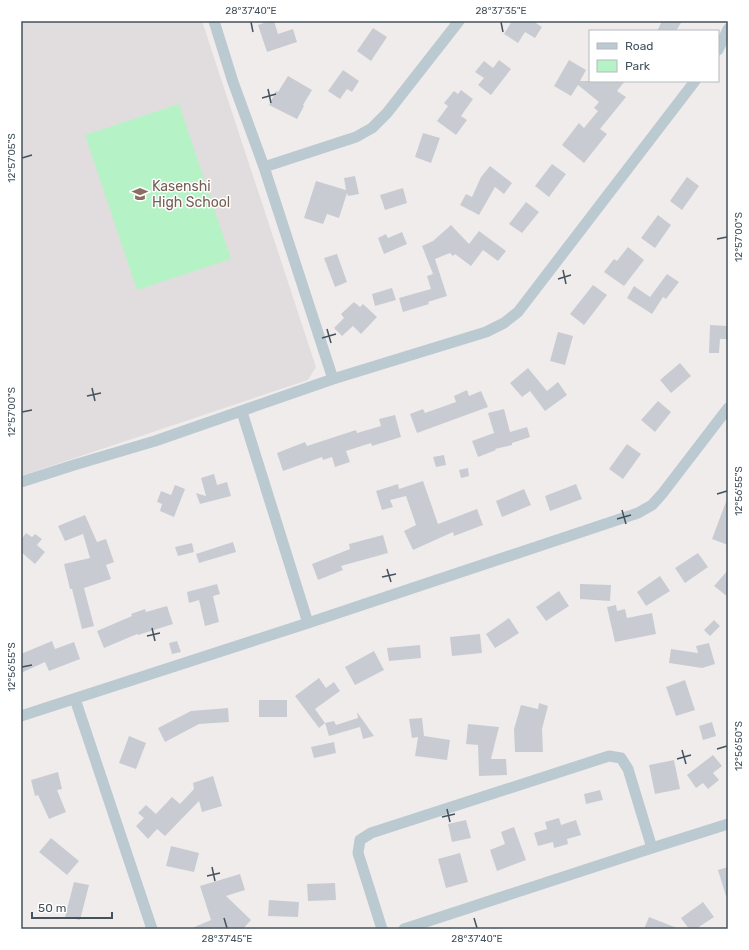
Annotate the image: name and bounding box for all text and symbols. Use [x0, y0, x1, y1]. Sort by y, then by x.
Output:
text: 28°37'40"E [225, 5, 277, 17]
text: 28°37'35"E [475, 5, 527, 17]
legend [589, 30, 719, 82]
text: Road [625, 39, 653, 53]
text: Park [625, 59, 651, 73]
text: 12°57'05"S [6, 133, 18, 183]
place label: Kasenshi High School [152, 178, 230, 211]
school or university icon: Kasenshi High School [131, 185, 149, 203]
text: 12°57'00"S [733, 212, 745, 262]
text: 12°57'00"S [6, 387, 18, 437]
text: 12°56'55"S [733, 466, 745, 516]
text: 12°56'55"S [6, 642, 18, 692]
text: 12°56'50"S [733, 721, 745, 771]
scale bar [32, 894, 112, 920]
text: 50 m [38, 901, 66, 915]
text: 28°37'45"E [202, 933, 252, 945]
text: 28°37'40"E [451, 933, 503, 945]

